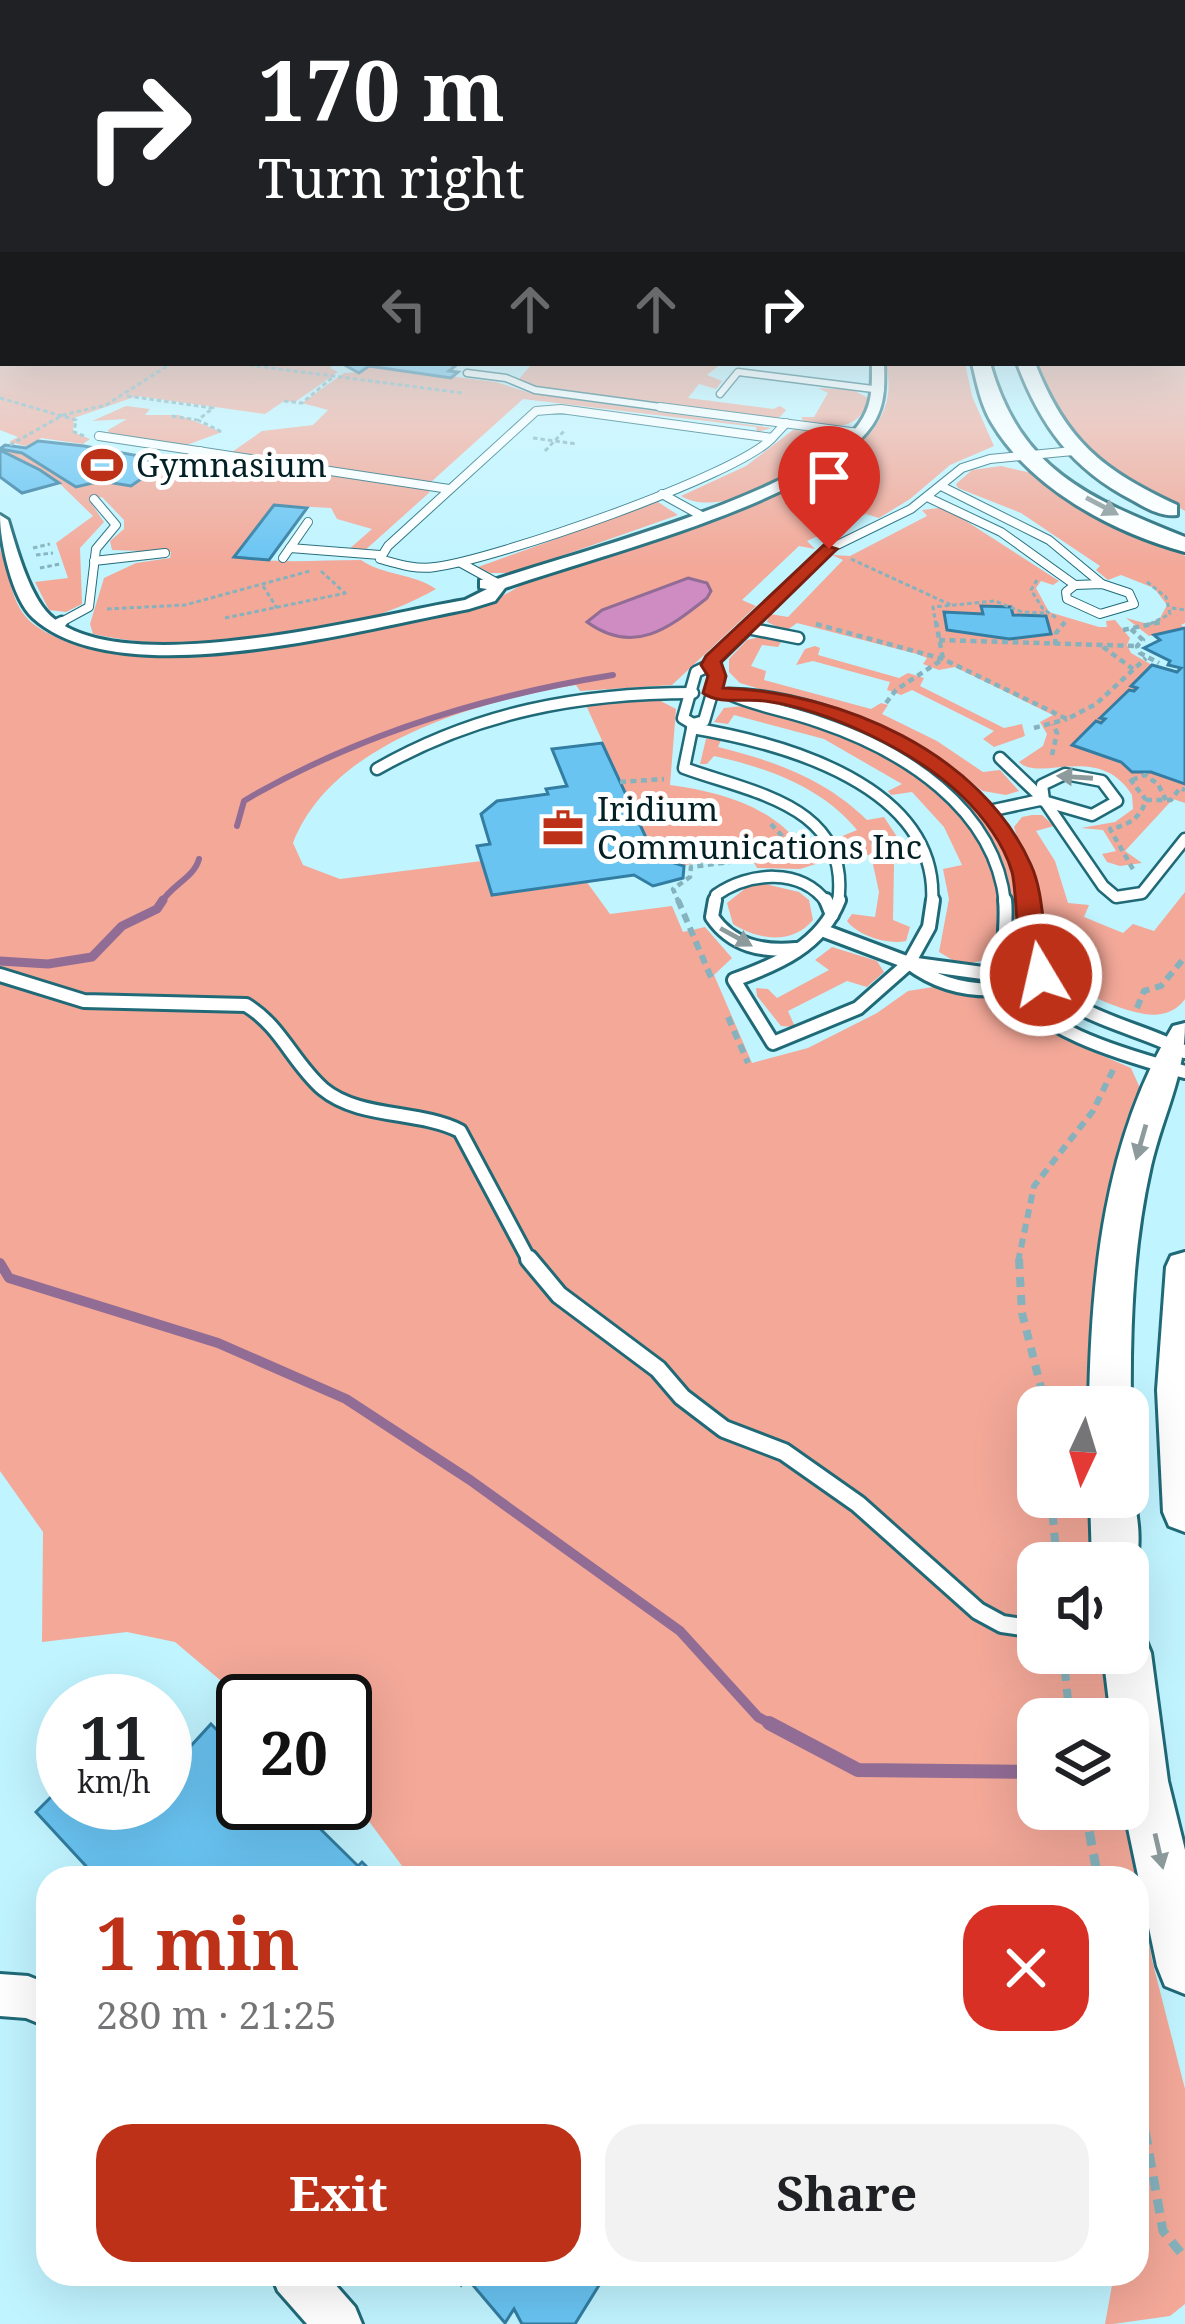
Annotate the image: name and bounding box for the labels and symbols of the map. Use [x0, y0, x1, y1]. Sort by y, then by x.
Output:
pin [778, 426, 880, 549]
sports icon: Gymnasium [79, 442, 125, 488]
place label: Gymnasium [136, 442, 327, 487]
one-way arrow [1085, 495, 1120, 516]
one-way arrow [1055, 768, 1093, 787]
place label: Iridium Communications Inc [597, 786, 922, 869]
office icon: Iridium Communications Inc [540, 805, 586, 851]
position arrow [978, 912, 1104, 1038]
one-way arrow [719, 926, 753, 947]
one-way arrow [1131, 1124, 1149, 1161]
north arrow [1017, 1386, 1149, 1518]
speed limit sign: 20 [216, 1674, 372, 1830]
one-way arrow [1151, 1833, 1170, 1871]

